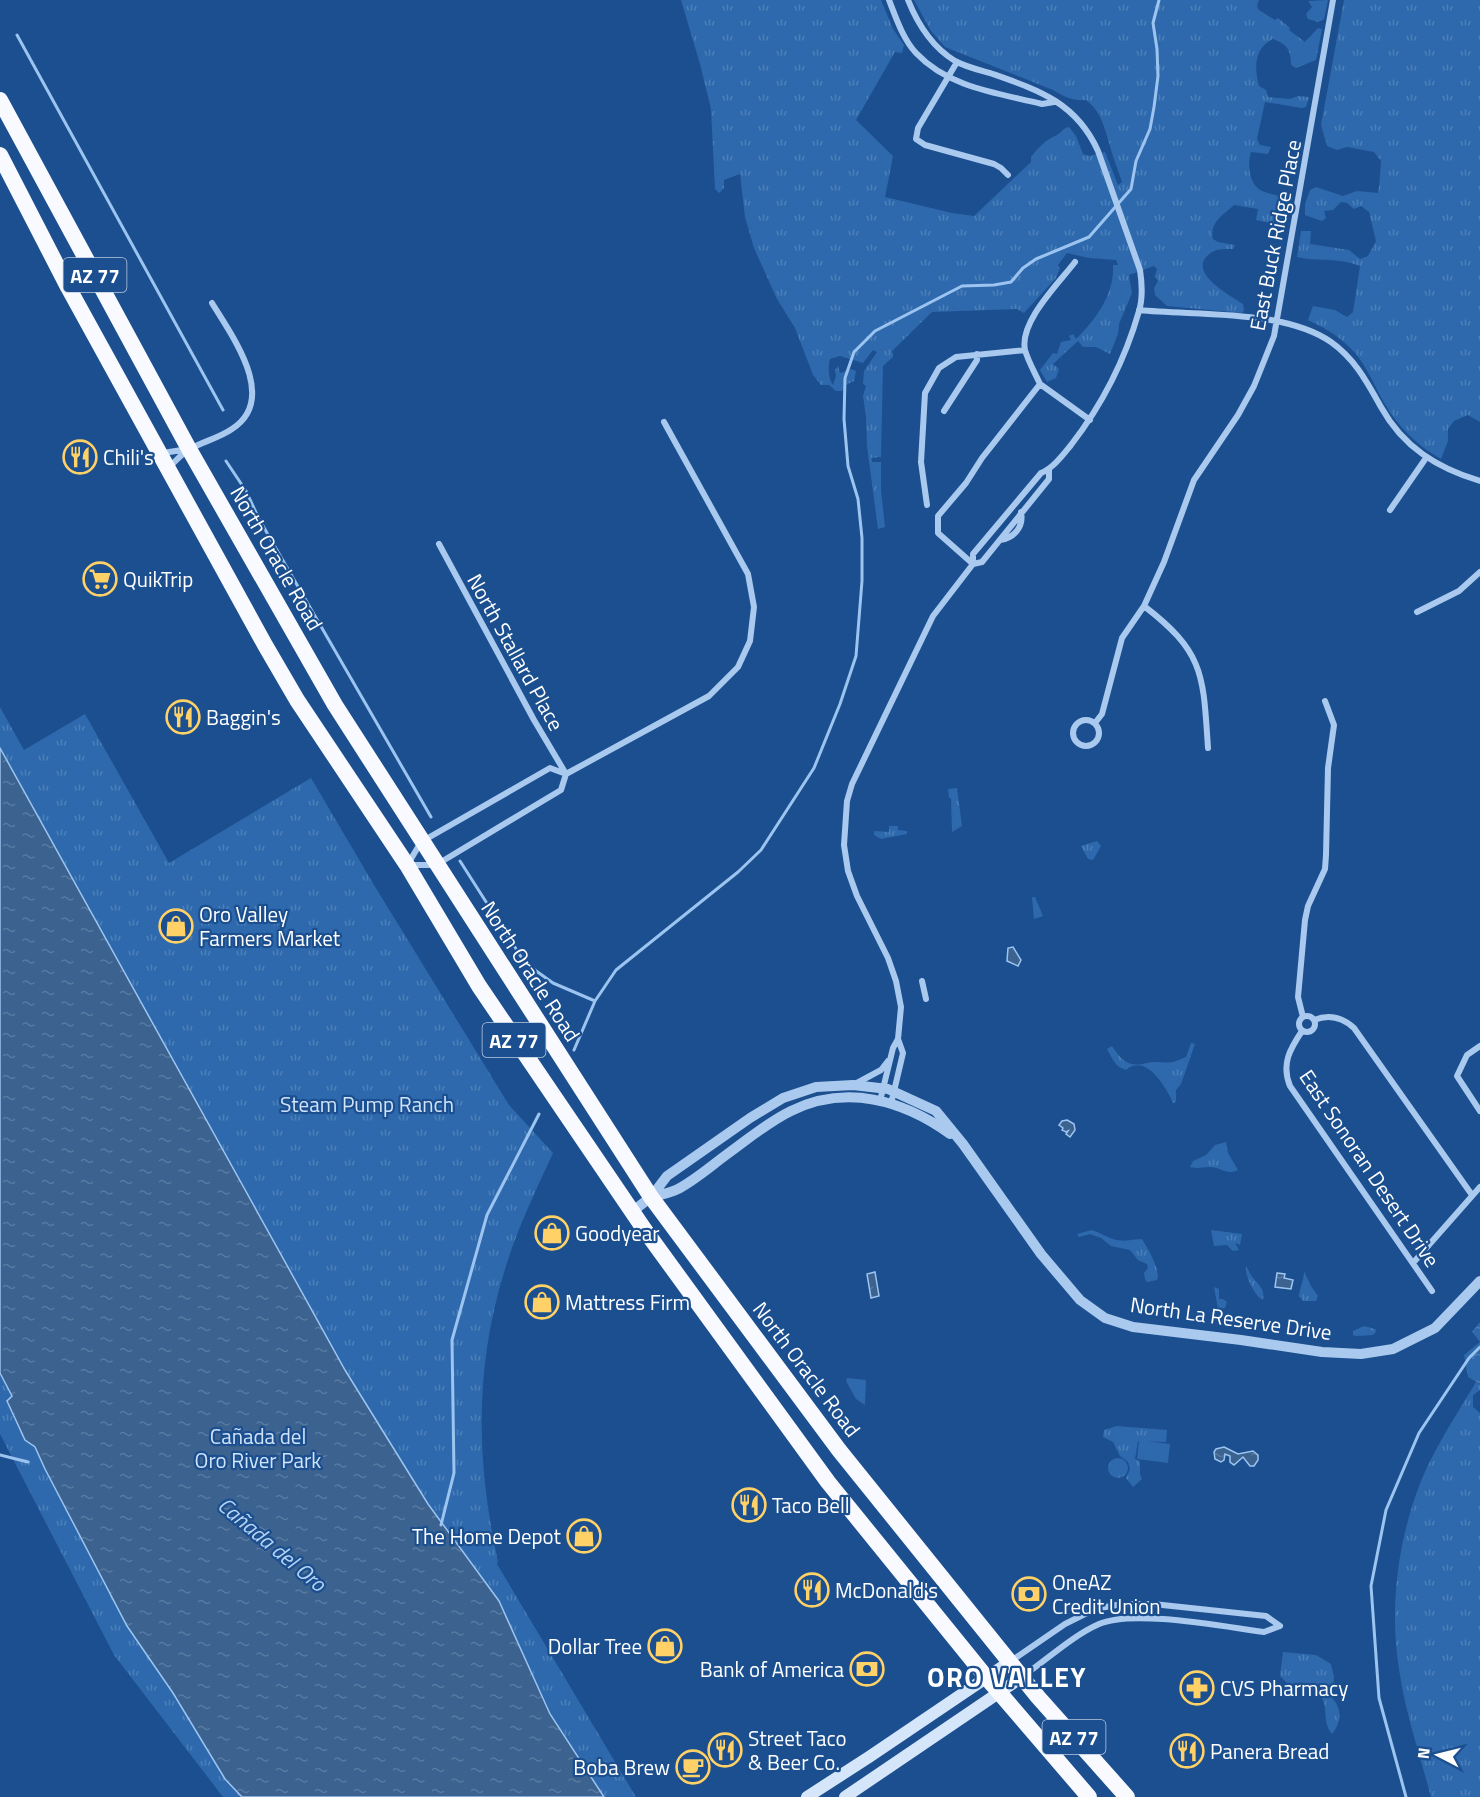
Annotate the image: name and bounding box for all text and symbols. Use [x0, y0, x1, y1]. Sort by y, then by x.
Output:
street label: East Buck Ridge Place [1241, 137, 1309, 333]
road number: AZ 77 [64, 258, 127, 292]
restaurant icon: Chili's [62, 439, 98, 475]
place label: Chili's [103, 441, 154, 473]
street label: North Oracle Road [223, 480, 331, 636]
supermarket icon: QuikTrip [82, 561, 118, 597]
place label: QuikTrip [123, 563, 193, 595]
street label: North Stallard Place [460, 568, 572, 736]
restaurant icon: Baggin's [165, 699, 201, 735]
place label: Baggin's [206, 701, 281, 733]
street label: North Oracle Road [473, 894, 589, 1048]
place label: Oro Valley Farmers Market [199, 898, 341, 954]
shop icon: Oro Valley Farmers Market [158, 908, 194, 944]
road number: AZ 77 [482, 1023, 546, 1057]
street label: East Sonoran Desert Drive [1292, 1063, 1448, 1273]
park label: Steam Pump Ranch [280, 1088, 454, 1120]
shop icon: Goodyear [534, 1215, 570, 1251]
place label: Goodyear [575, 1217, 660, 1249]
shop icon: Mattress Firm [524, 1284, 560, 1320]
place label: Mattress Firm [565, 1286, 690, 1318]
street label: North La Reserve Drive [1128, 1288, 1334, 1348]
street label: North Oracle Road [745, 1295, 869, 1443]
park label: Cañada del Oro River Park [195, 1420, 321, 1476]
restaurant icon: Taco Bell [731, 1487, 767, 1523]
water label: Cañada del Oro [210, 1488, 335, 1600]
place label: Taco Bell [772, 1489, 850, 1521]
shop icon: The Home Depot [566, 1518, 602, 1554]
place label: The Home Depot [412, 1520, 562, 1552]
place label: OneAZ Credit Union [1052, 1566, 1160, 1622]
restaurant icon: McDonald's [794, 1572, 830, 1608]
place label: McDonald's [835, 1574, 938, 1606]
bank icon: OneAZ Credit Union [1011, 1576, 1047, 1612]
shop icon: Dollar Tree [647, 1628, 683, 1664]
place label: Dollar Tree [548, 1630, 642, 1662]
bank icon: Bank of America [849, 1651, 885, 1687]
place label: Bank of America [700, 1653, 844, 1685]
district label: ORO VALLEY [927, 1656, 1087, 1697]
pharmacy icon: CVS Pharmacy [1179, 1670, 1215, 1706]
place label: CVS Pharmacy [1220, 1672, 1348, 1704]
road number: AZ 77 [1042, 1720, 1106, 1754]
place label: Street Taco & Beer Co. [748, 1722, 847, 1778]
north arrow [1408, 1725, 1468, 1785]
restaurant icon: Street Taco & Beer Co. [707, 1732, 743, 1768]
restaurant icon: Panera Bread [1169, 1733, 1205, 1769]
place label: Panera Bread [1210, 1735, 1329, 1767]
text: N [1411, 1746, 1436, 1760]
cafe icon: Boba Brew [675, 1749, 711, 1785]
place label: Boba Brew [573, 1751, 670, 1783]

